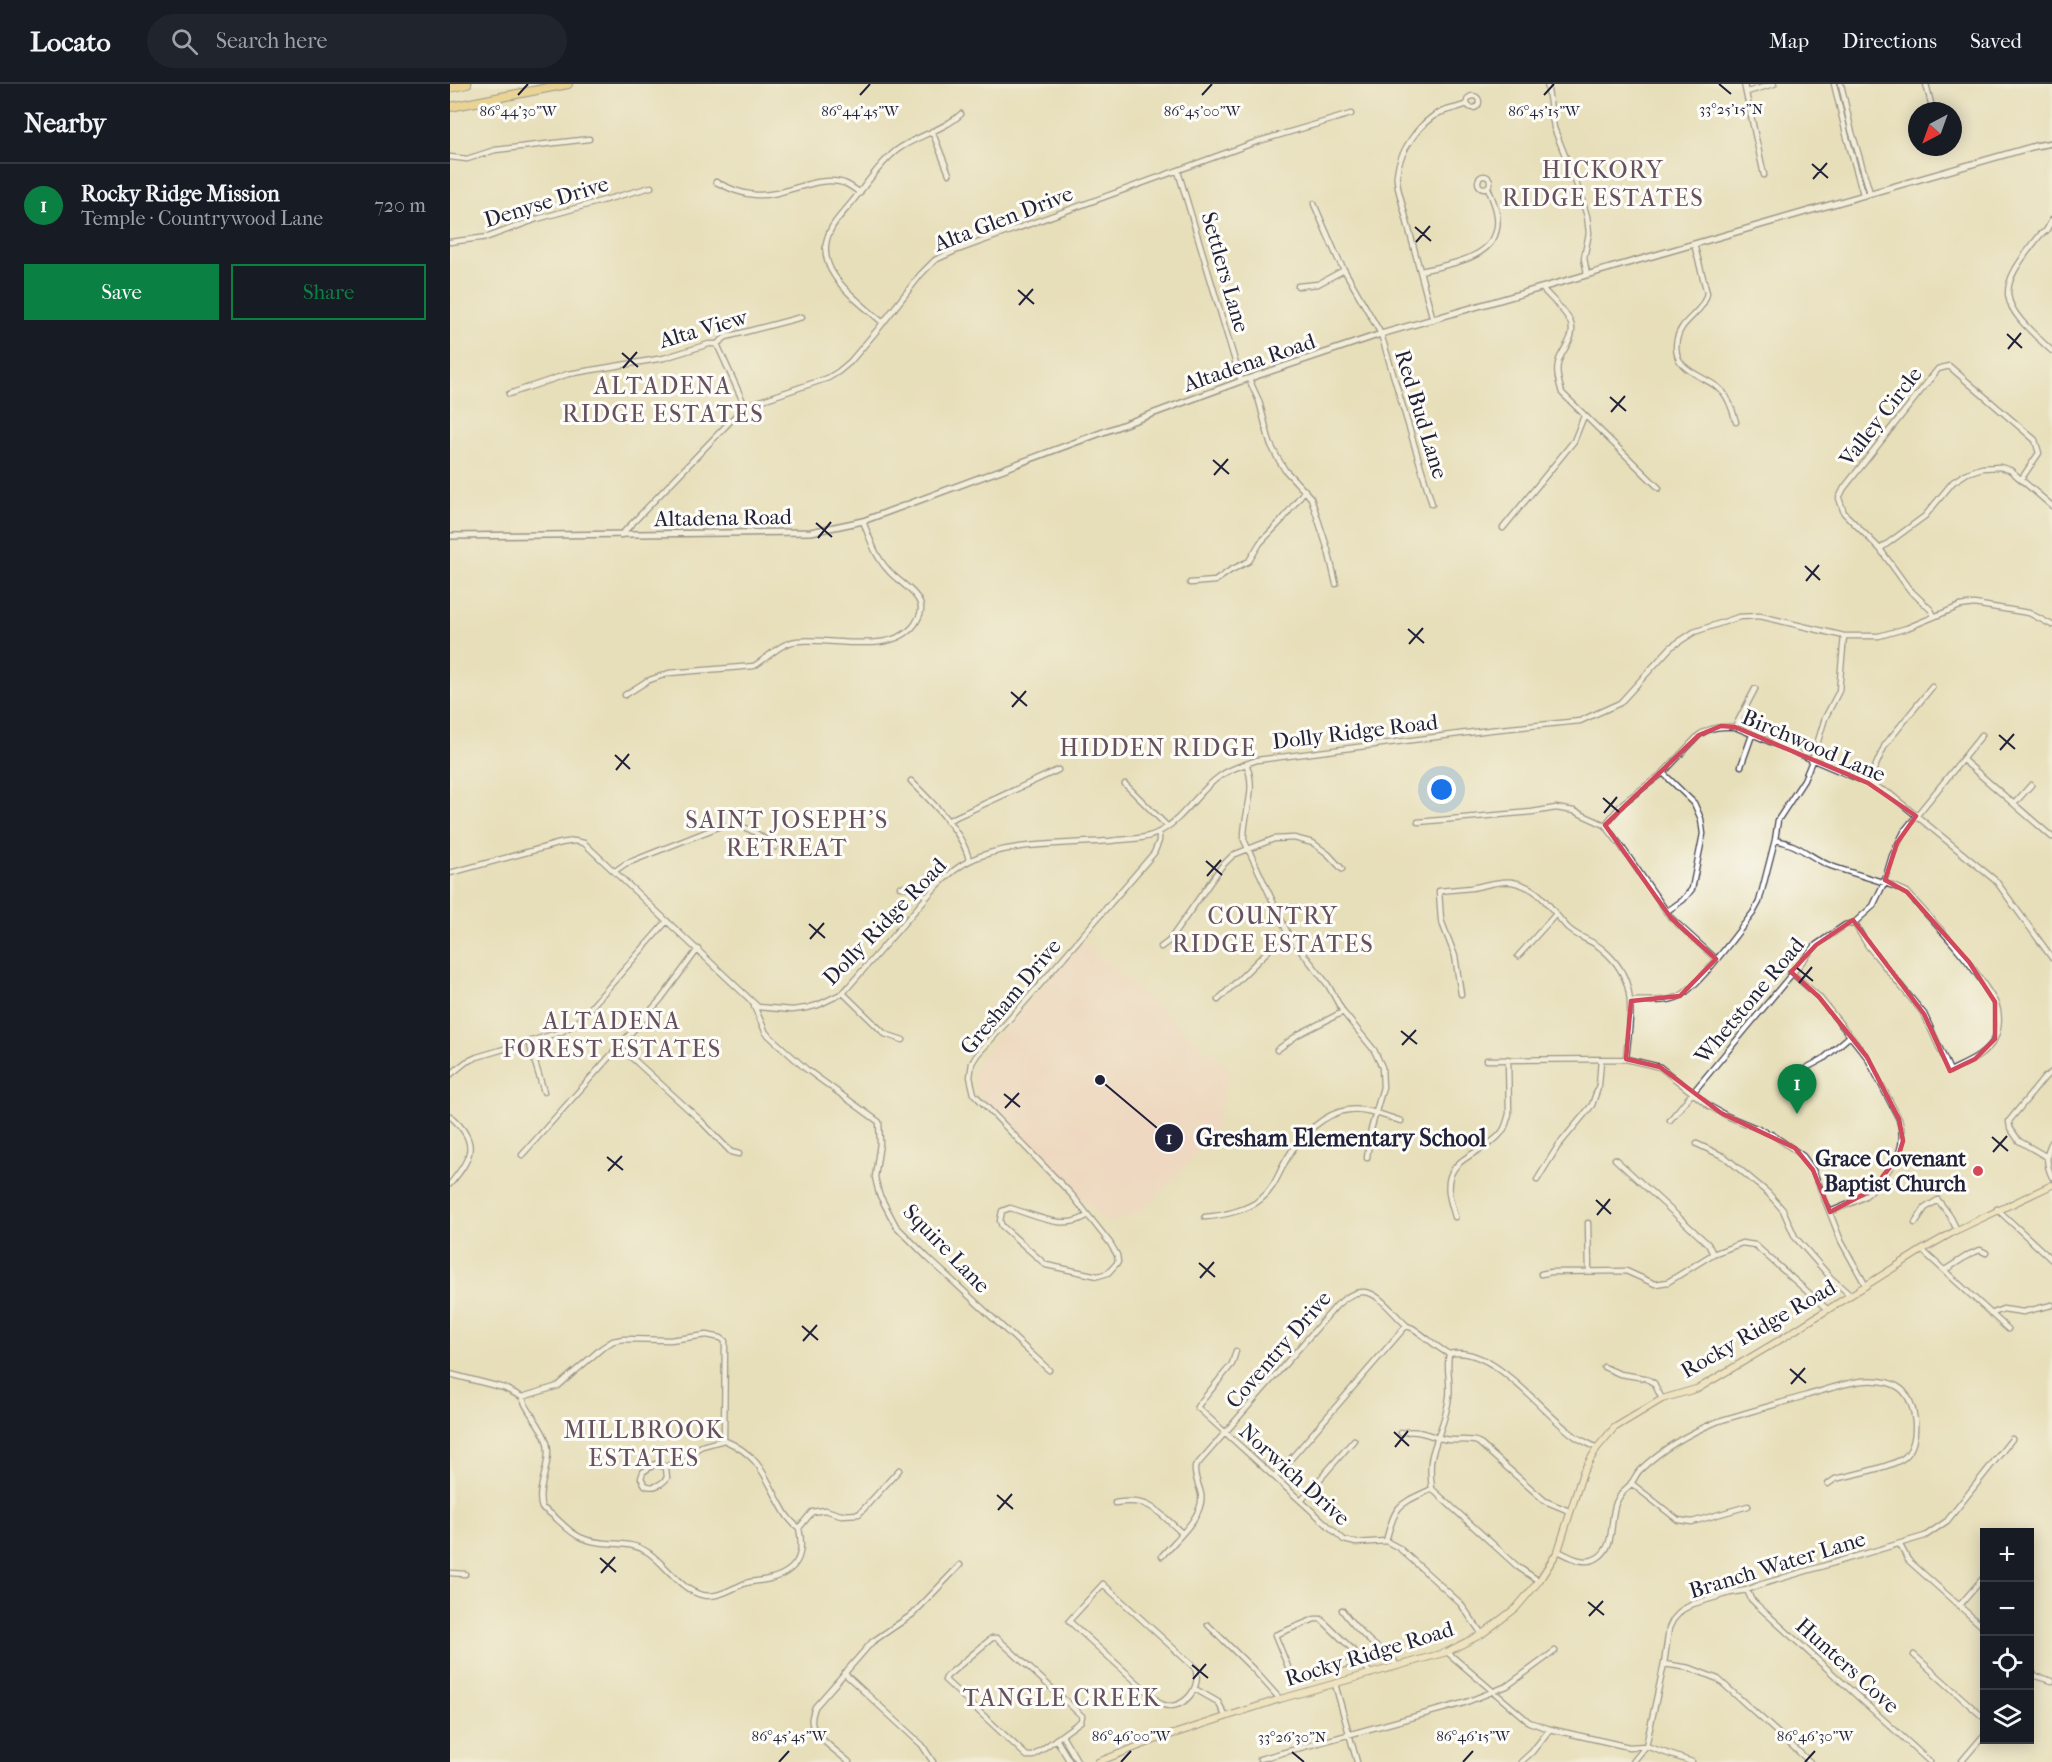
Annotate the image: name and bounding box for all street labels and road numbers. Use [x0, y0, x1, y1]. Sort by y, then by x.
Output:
street label: Denyse Drive [481, 171, 612, 233]
street label: Alta Glen Drive [929, 180, 1077, 258]
street label: Settlers Lane [1195, 209, 1255, 336]
street label: Alta View [655, 304, 751, 354]
street label: Altadena Road [1179, 328, 1320, 398]
street label: Red Bud Lane [1389, 347, 1453, 482]
street label: Valley Circle [1833, 362, 1928, 472]
street label: Altadena Road [653, 504, 793, 532]
street label: Birchwood Lane [1738, 704, 1889, 788]
street label: Dolly Ridge Road [1271, 709, 1440, 755]
street label: Dolly Ridge Road [818, 852, 953, 991]
street label: Whetstone Road [1689, 931, 1811, 1070]
street label: Gresham Drive [955, 933, 1067, 1060]
street label: Squire Lane [897, 1199, 995, 1299]
street label: Rocky Ridge Road [1676, 1273, 1842, 1384]
street label: Coventry Drive [1221, 1286, 1337, 1414]
street label: Norwich Drive [1234, 1418, 1355, 1531]
street label: Branch Water Lane [1686, 1526, 1869, 1604]
street label: Hunters Cove [1790, 1613, 1904, 1719]
street label: Rocky Ridge Road [1282, 1616, 1458, 1692]

